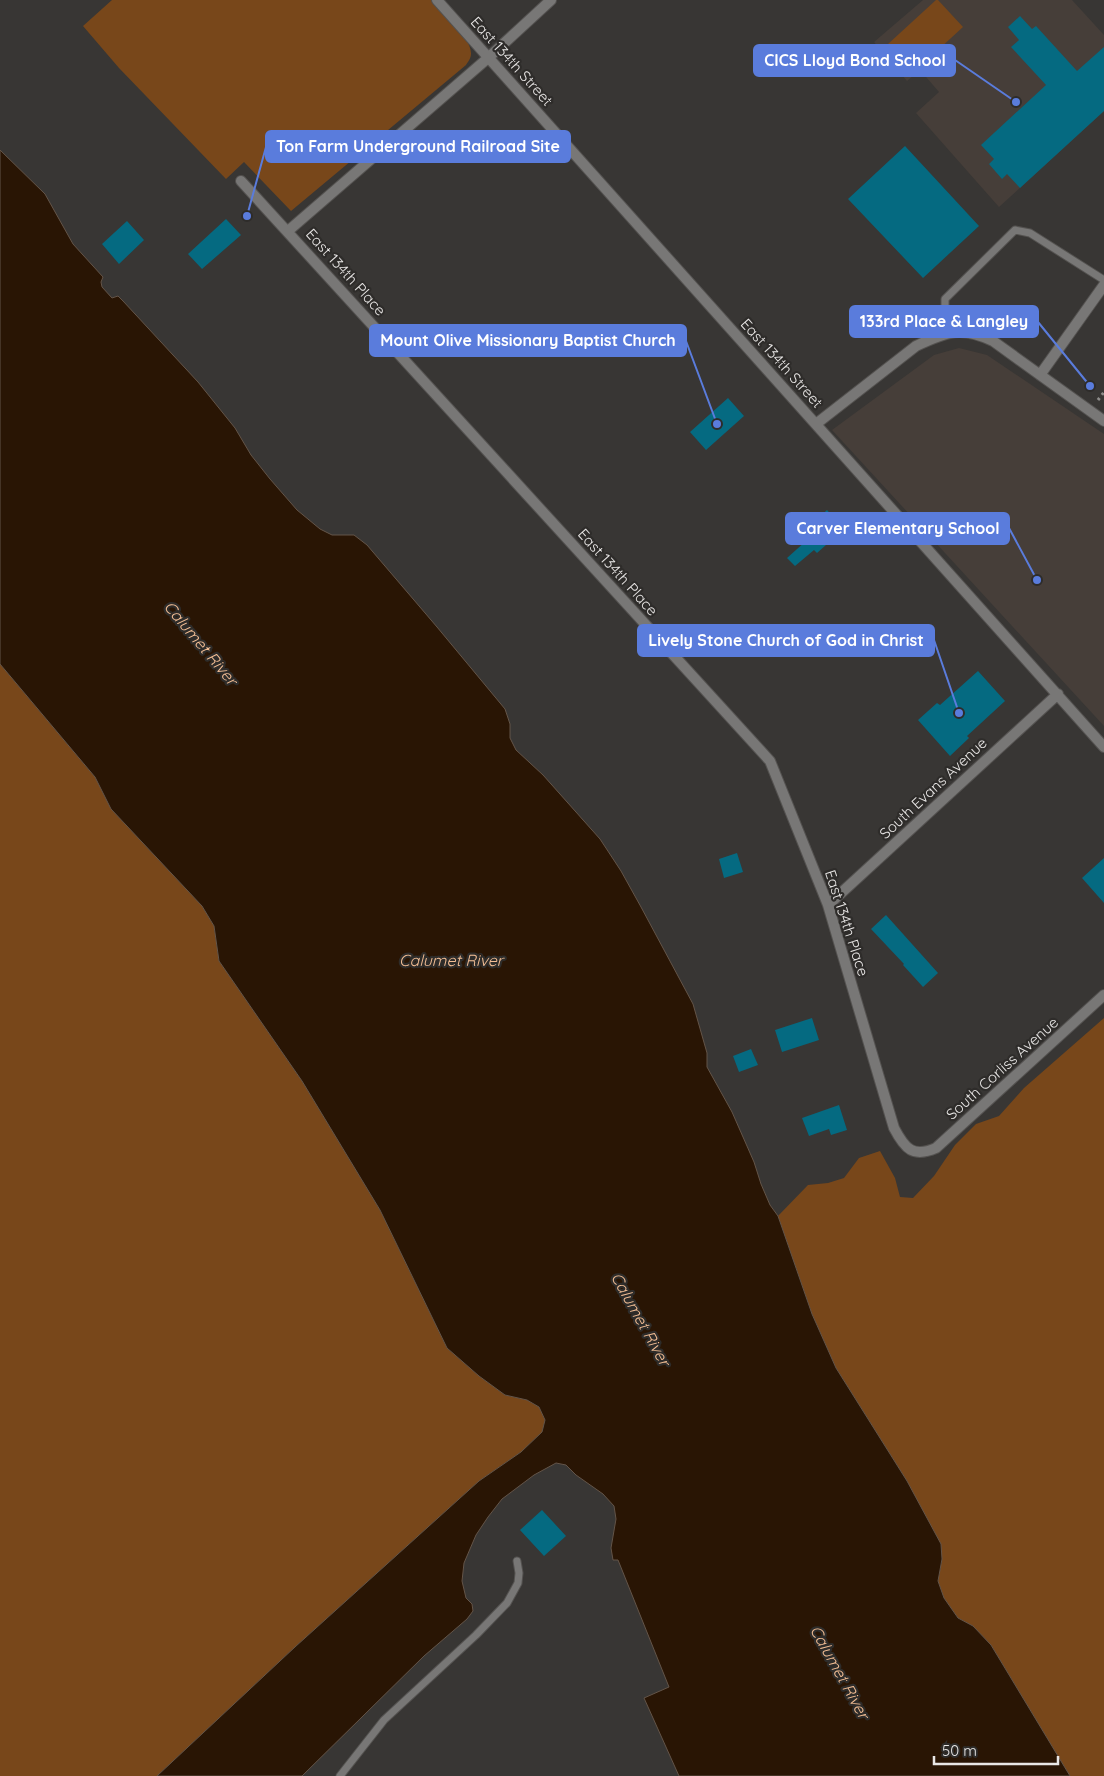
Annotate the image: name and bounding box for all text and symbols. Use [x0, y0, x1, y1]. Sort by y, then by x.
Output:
street label: East 134th Street [467, 12, 557, 110]
callout: CICS Lloyd Bond School [754, 45, 955, 76]
text: CICS Lloyd Bond School [764, 50, 946, 70]
callout: Ton Farm Underground Railroad Site [266, 131, 570, 162]
text: Ton Farm Underground Railroad Site [276, 136, 560, 156]
street label: East 134th Place [302, 225, 390, 319]
callout: 133rd Place & Langley [850, 306, 1038, 337]
text: 133rd Place & Langley [860, 311, 1028, 331]
street label: East 134th Street [737, 314, 827, 412]
callout: Mount Olive Missionary Baptist Church [370, 325, 686, 356]
text: Mount Olive Missionary Baptist Church [380, 330, 676, 350]
callout: Carver Elementary School [786, 513, 1009, 544]
text: Carver Elementary School [796, 518, 1000, 538]
street label: East 134th Place [574, 525, 662, 619]
water label: Calumet River [160, 597, 243, 691]
callout: Lively Stone Church of God in Christ [638, 625, 934, 656]
text: Lively Stone Church of God in Christ [648, 630, 924, 650]
street label: South Evans Avenue [875, 733, 991, 843]
street label: East 134th Place [821, 867, 873, 979]
water label: Calumet River [399, 950, 505, 970]
street label: South Corliss Avenue [942, 1013, 1062, 1123]
water label: Calumet River [607, 1269, 676, 1371]
water label: Calumet River [806, 1622, 875, 1724]
scale bar [934, 1734, 1058, 1766]
text: 50 m [942, 1741, 977, 1760]

